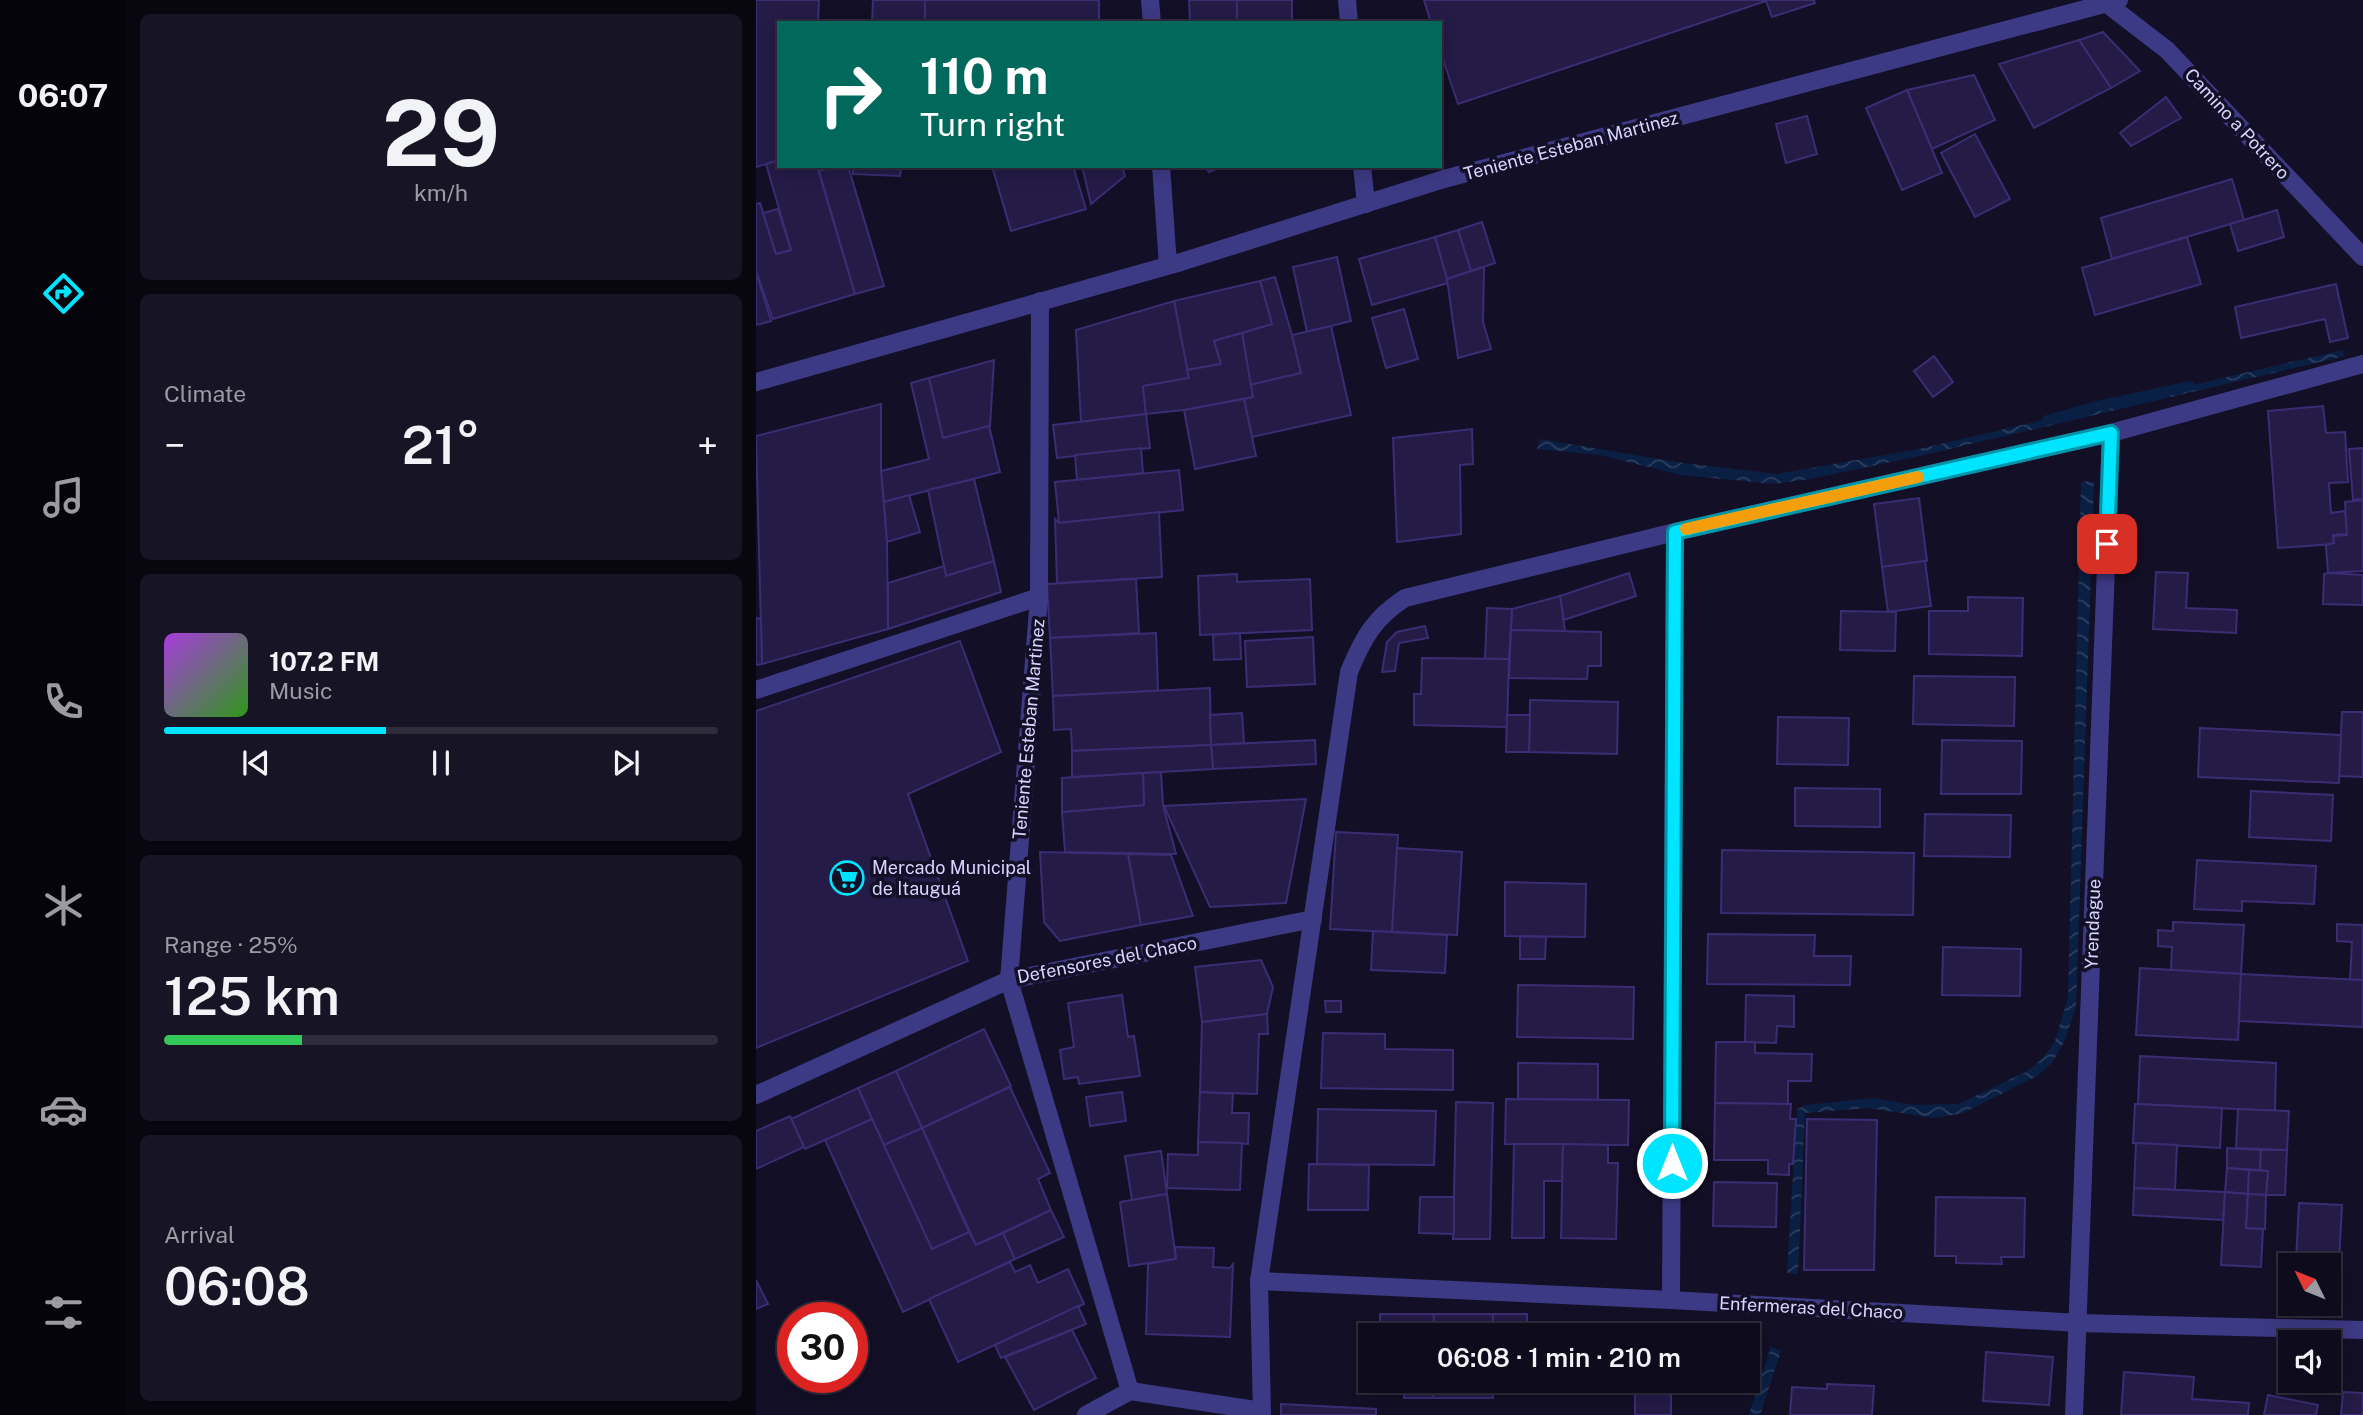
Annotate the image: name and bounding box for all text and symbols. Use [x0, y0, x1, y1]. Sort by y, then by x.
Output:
text: 110 m [920, 47, 1048, 105]
icon: right [805, 49, 896, 140]
street label: Camino a Potrero [2181, 64, 2294, 183]
text: 06:07 [18, 77, 108, 114]
text: 29 [382, 80, 500, 186]
text: Turn right [920, 106, 1065, 143]
street label: Teniente Esteban Martinez [1461, 107, 1680, 184]
text: km/h [414, 179, 468, 206]
icon: directions [39, 269, 88, 318]
text: Climate [164, 380, 246, 407]
text: 21° [402, 415, 480, 476]
text: − [164, 423, 185, 468]
text: + [697, 423, 718, 468]
icon: music [39, 473, 88, 522]
pin [2077, 514, 2137, 574]
icon: arrive [2088, 525, 2126, 563]
street label: Teniente Esteban Martinez [1008, 618, 1049, 840]
text: 107.2 FM [269, 646, 379, 677]
icon: phone [39, 677, 88, 726]
text: Music [269, 677, 333, 704]
icon: previous [237, 744, 275, 782]
icon: pause [422, 744, 460, 782]
icon: next [607, 744, 645, 782]
place label: Mercado Municipal de Itauguá [872, 857, 1031, 899]
supermarket icon: Mercado Municipal de Itauguá [828, 859, 866, 897]
street label: Yrendague [2080, 878, 2105, 970]
icon: climate [39, 881, 88, 930]
text: Range · 25% [164, 931, 298, 958]
street label: Defensores del Chaco [1015, 932, 1199, 987]
text: 125 km [164, 966, 340, 1027]
icon: car [39, 1085, 88, 1134]
position arrow [1635, 1126, 1709, 1200]
text: Arrival [164, 1221, 235, 1248]
north arrow [2278, 1253, 2342, 1316]
map controls [2278, 1253, 2341, 1393]
text: 06:08 [164, 1256, 310, 1317]
icon: filters [39, 1288, 88, 1337]
street label: Enfermeras del Chaco [1719, 1292, 1904, 1323]
speed limit sign: 30 [777, 1302, 868, 1393]
button: sound [2278, 1330, 2341, 1393]
text: 06:08 · 1 min · 210 m [1437, 1342, 1681, 1373]

